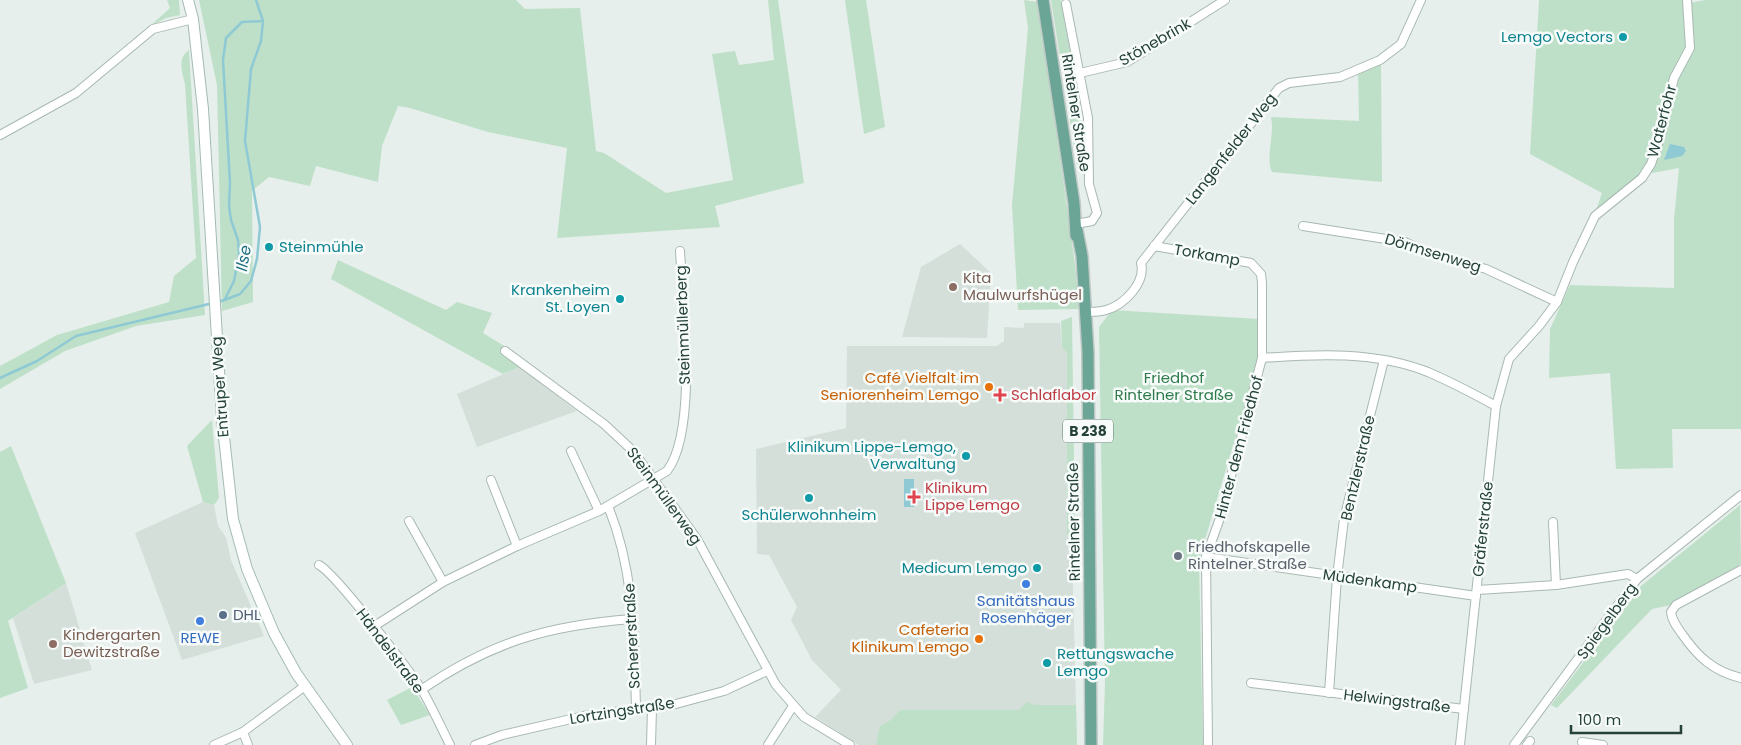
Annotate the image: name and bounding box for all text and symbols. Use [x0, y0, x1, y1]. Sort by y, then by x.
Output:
street label: Stönebrink [1115, 12, 1195, 71]
place label: Lemgo Vectors [1501, 26, 1613, 47]
marker: Lemgo Vectors [1617, 31, 1629, 43]
street label: Rintelner Straße [1057, 53, 1096, 173]
street label: Waterfohr [1642, 82, 1681, 160]
street label: Langenfelder Weg [1180, 89, 1281, 209]
street label: Dörmsenweg [1382, 228, 1484, 277]
place label: Steinmühle [279, 236, 364, 257]
street label: Torkamp [1172, 238, 1242, 271]
marker: Steinmühle [263, 241, 275, 253]
water label: Ilse [230, 243, 257, 273]
street label: Steinmüllerberg [670, 265, 695, 385]
place label: Kita Maulwurfshügel [963, 267, 1082, 305]
place label: Krankenheim St. Loyen [511, 279, 610, 317]
marker: Kita Maulwurfshügel [947, 281, 959, 293]
marker: Krankenheim St. Loyen [614, 293, 626, 305]
street label: Entruper Weg [206, 336, 234, 438]
place label: Café Vielfalt im Seniorenheim Lemgo [820, 367, 979, 405]
park label: Friedhof Rintelner Straße [1115, 367, 1233, 405]
street label: Hinter dem Friedhof [1209, 373, 1268, 521]
marker: Café Vielfalt im Seniorenheim Lemgo [983, 381, 995, 393]
place label: Schlaflabor [1011, 384, 1097, 405]
marker: Schlaflabor [993, 388, 1007, 402]
street label: Bentzlerstraße [1335, 413, 1380, 523]
road number: B 238 [1063, 420, 1113, 442]
place label: Klinikum Lippe-Lemgo, Verwaltung [788, 436, 956, 474]
street label: Steinmüllerweg [622, 443, 707, 549]
marker: Klinikum Lippe-Lemgo, Verwaltung [960, 450, 972, 462]
street label: Rintelner Straße [1062, 462, 1085, 582]
place label: Klinikum Lippe Lemgo [925, 477, 1020, 515]
street label: Gräferstraße [1467, 480, 1498, 578]
marker: Klinikum Lippe Lemgo [907, 490, 921, 504]
marker: Schülerwohnheim [803, 492, 815, 504]
place label: Schülerwohnheim [742, 504, 876, 525]
place label: Friedhofskapelle Rintelner Straße [1188, 536, 1310, 574]
marker: Friedhofskapelle Rintelner Straße [1172, 550, 1184, 562]
place label: Medicum Lemgo [902, 557, 1027, 578]
marker: Medicum Lemgo [1031, 562, 1043, 574]
street label: Müdenkamp [1322, 563, 1419, 598]
marker: Sanitätshaus Rosenhäger [1020, 578, 1032, 590]
street label: Spiegelberg [1572, 578, 1642, 663]
street label: Schererstraße [618, 583, 645, 689]
place label: Sanitätshaus Rosenhäger [977, 590, 1075, 628]
place label: DHL [233, 604, 261, 625]
street label: Händelstraße [351, 604, 429, 698]
marker: DHL [217, 609, 229, 621]
marker: REWE [194, 615, 206, 627]
place label: Cafeteria Klinikum Lemgo [852, 619, 969, 657]
place label: Kindergarten Dewitzstraße [63, 624, 161, 662]
place label: REWE [180, 627, 220, 648]
marker: Cafeteria Klinikum Lemgo [973, 633, 985, 645]
marker: Kindergarten Dewitzstraße [47, 638, 59, 650]
place label: Rettungswache Lemgo [1057, 643, 1174, 681]
marker: Rettungswache Lemgo [1041, 657, 1053, 669]
street label: Helwingstraße [1342, 684, 1452, 717]
street label: Lortzingstraße [568, 692, 676, 729]
scale bar [1571, 702, 1681, 734]
text: 100 m [1578, 709, 1621, 730]

